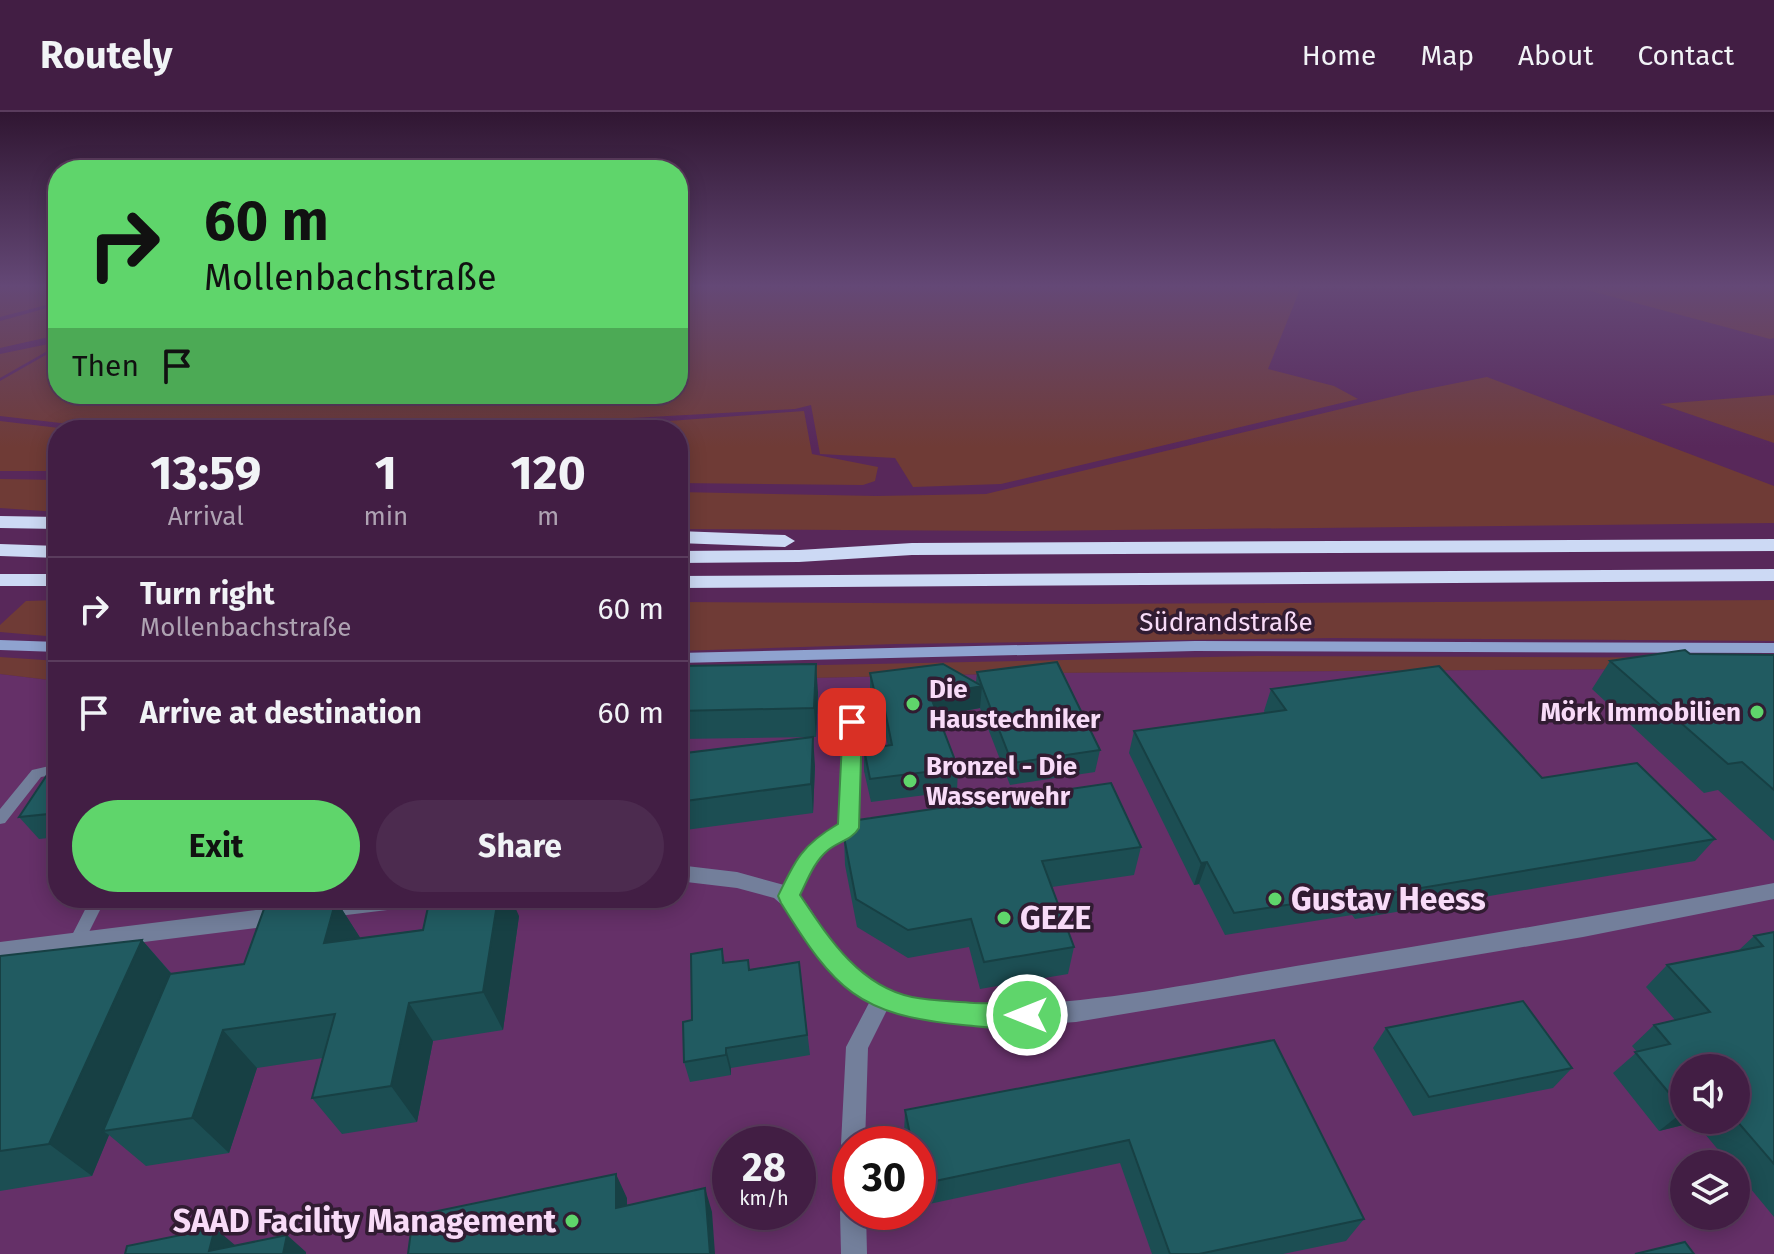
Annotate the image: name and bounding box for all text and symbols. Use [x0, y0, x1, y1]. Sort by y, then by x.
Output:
text: Routely [40, 32, 172, 78]
text: Home [1302, 39, 1376, 72]
text: Map [1420, 39, 1474, 72]
text: About [1518, 39, 1593, 72]
text: Contact [1637, 39, 1734, 72]
text: 60 m [204, 188, 329, 255]
icon: right [72, 192, 176, 296]
text: Mollenbachstraße [204, 256, 497, 300]
icon: arrive [155, 344, 199, 388]
text: Then [72, 348, 139, 384]
text: 13:59 [150, 444, 261, 502]
text: 1 [375, 444, 397, 502]
text: 120 [511, 444, 586, 502]
text: Arrival [168, 501, 244, 532]
text: min [364, 501, 408, 532]
text: m [537, 501, 559, 532]
text: Turn right [140, 576, 275, 612]
icon: right [72, 587, 116, 631]
text: 60 m [598, 591, 664, 627]
street label: Südrandstraße [1139, 607, 1313, 638]
text: Mollenbachstraße [140, 612, 351, 643]
place label: Die Haustechniker [929, 674, 1101, 735]
pin [818, 688, 886, 756]
icon: arrive [72, 691, 116, 735]
text: Arrive at destination [140, 695, 422, 731]
text: 60 m [598, 695, 664, 731]
marker: Die Haustechniker [904, 695, 922, 713]
place label: Mörk Immobilien [1540, 697, 1741, 728]
icon: arrive [830, 700, 874, 744]
marker: Mörk Immobilien [1748, 703, 1766, 721]
place label: Bronzel - Die Wasserwehr [926, 751, 1077, 812]
marker: Bronzel - Die Wasserwehr [901, 772, 919, 790]
button: Exit [72, 800, 360, 892]
button: Share [376, 800, 664, 892]
place label: Gustav Heess [1291, 880, 1486, 918]
marker: Gustav Heess [1266, 890, 1284, 908]
place label: GEZE [1020, 899, 1091, 937]
marker: GEZE [995, 909, 1013, 927]
position arrow [985, 973, 1069, 1057]
map controls [1670, 1054, 1750, 1230]
button: sound [1670, 1054, 1750, 1134]
speed limit sign: 30 [832, 1126, 936, 1230]
text: 28 [742, 1144, 786, 1192]
button: layers [1670, 1150, 1750, 1230]
text: km/h [739, 1186, 789, 1210]
place label: SAAD Facility Management [173, 1202, 557, 1240]
marker: SAAD Facility Management [563, 1212, 581, 1230]

